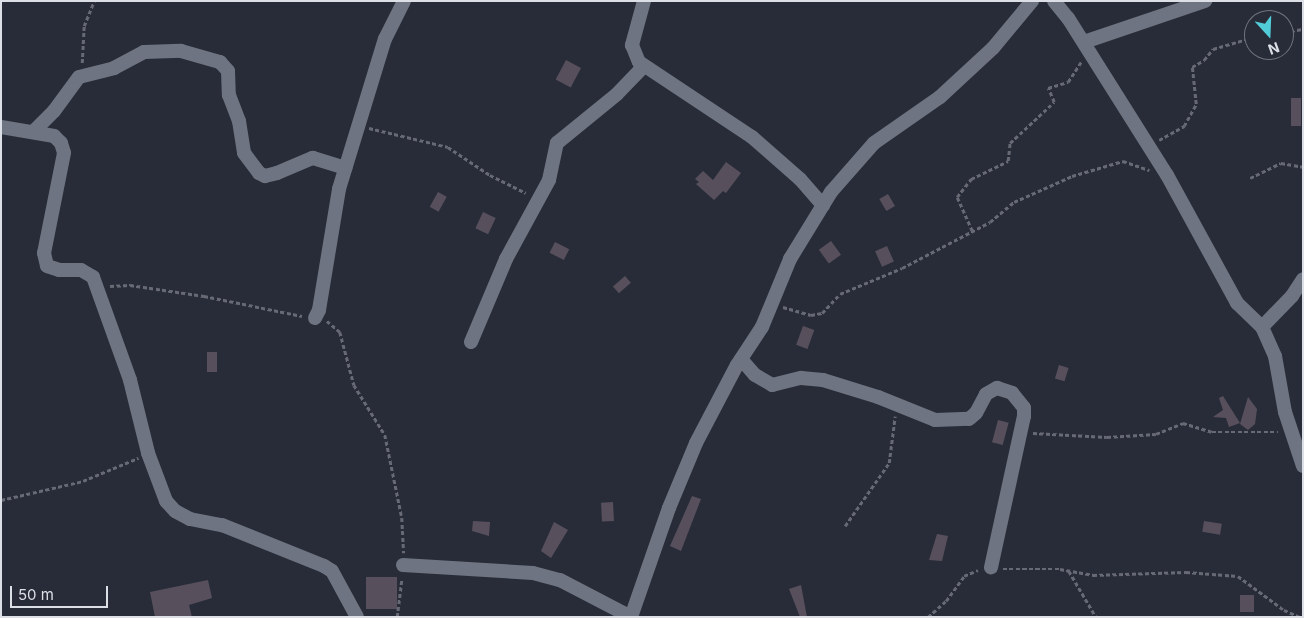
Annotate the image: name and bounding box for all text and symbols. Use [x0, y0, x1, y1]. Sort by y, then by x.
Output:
north arrow [1244, 10, 1294, 60]
text: N [1266, 39, 1282, 58]
scale bar [12, 576, 110, 608]
text: 50 m [18, 585, 54, 604]

